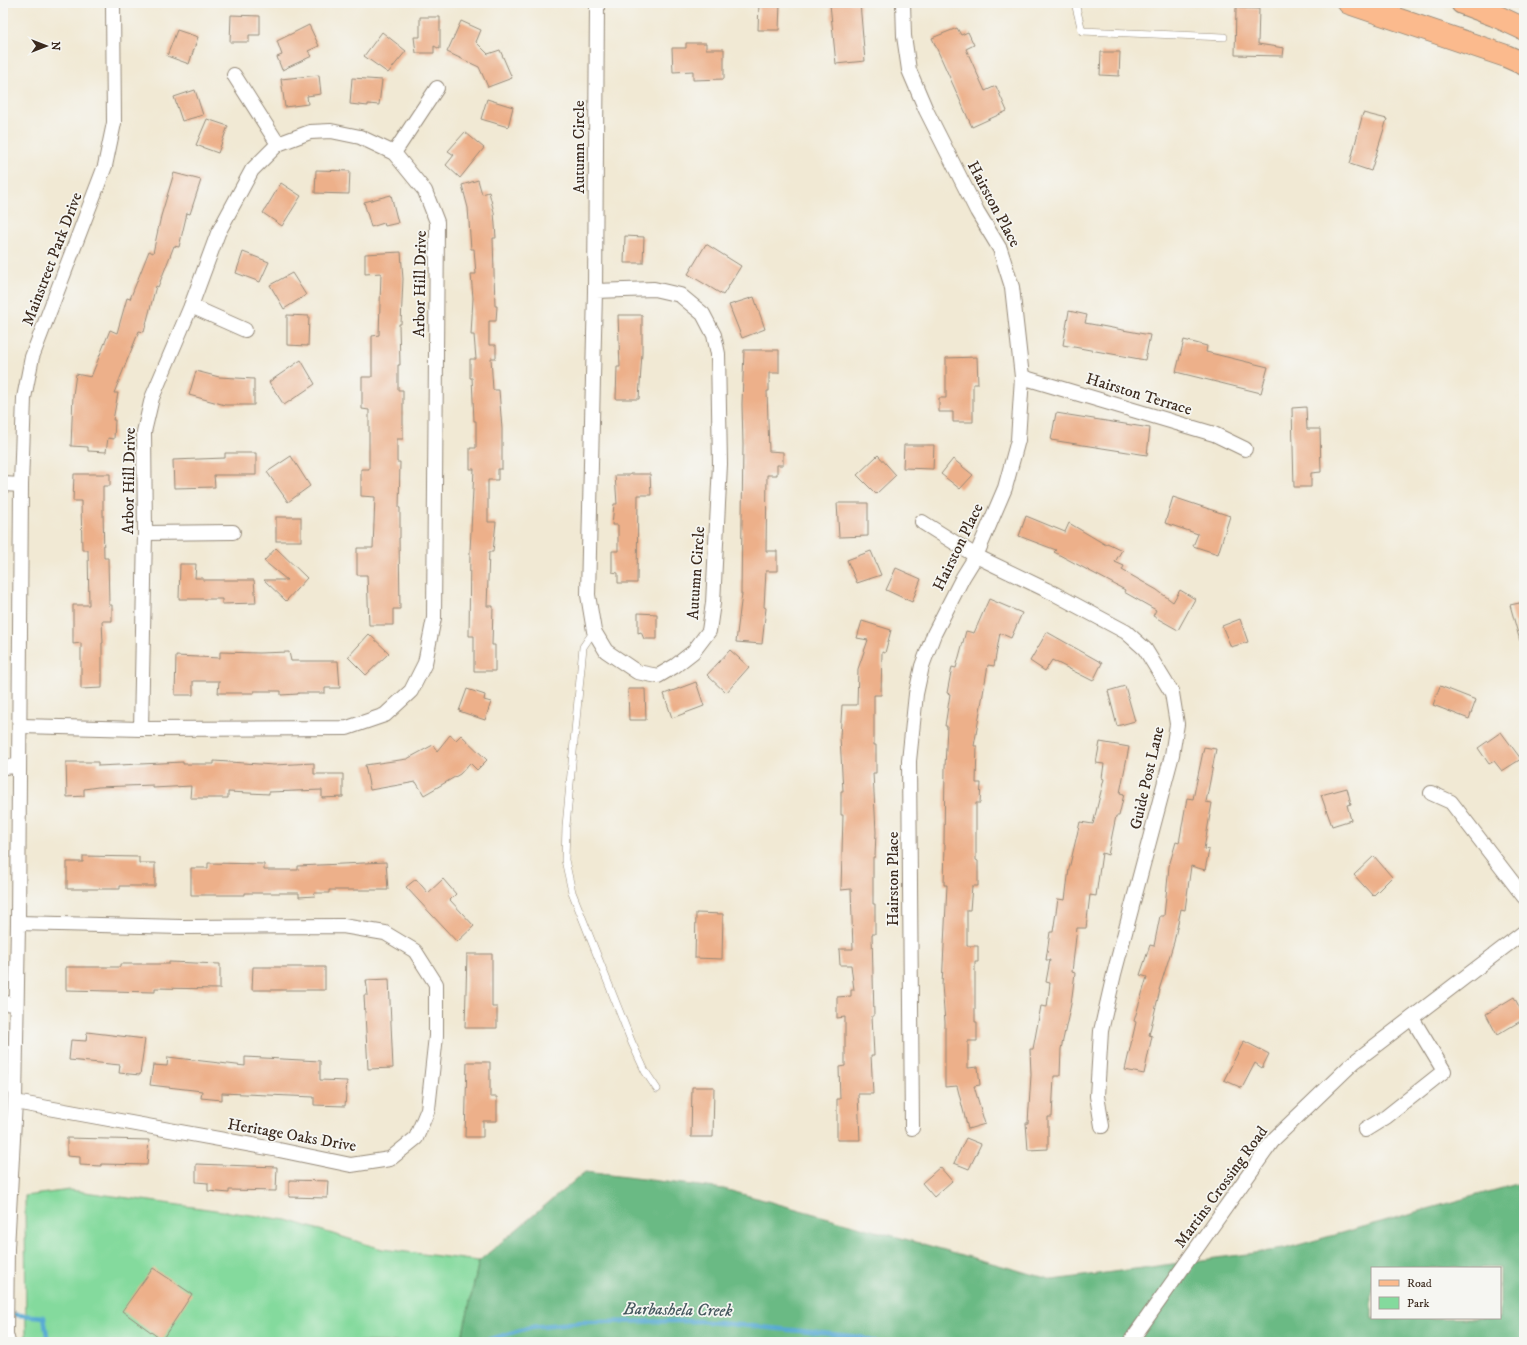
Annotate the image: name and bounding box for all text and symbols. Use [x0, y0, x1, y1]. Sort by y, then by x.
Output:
north arrow [26, 26, 66, 66]
text: N [48, 41, 62, 51]
street label: Autumn Circle [569, 100, 589, 194]
street label: Hairston Place [963, 158, 1025, 251]
street label: Mainstreet Park Drive [17, 189, 87, 328]
street label: Arbor Hill Drive [409, 230, 431, 338]
street label: Hairston Terrace [1084, 368, 1195, 420]
street label: Arbor Hill Drive [118, 427, 140, 535]
street label: Hairston Place [928, 500, 988, 594]
street label: Autumn Circle [683, 525, 709, 620]
street label: Guide Post Lane [1125, 724, 1169, 831]
street label: Hairston Place [883, 831, 903, 926]
street label: Heritage Oaks Drive [226, 1114, 358, 1156]
street label: Martins Crossing Road [1170, 1122, 1272, 1252]
legend [1371, 1267, 1501, 1319]
text: Road [1407, 1276, 1432, 1291]
text: Park [1407, 1296, 1429, 1311]
water label: Barbashela Creek [622, 1298, 733, 1322]

